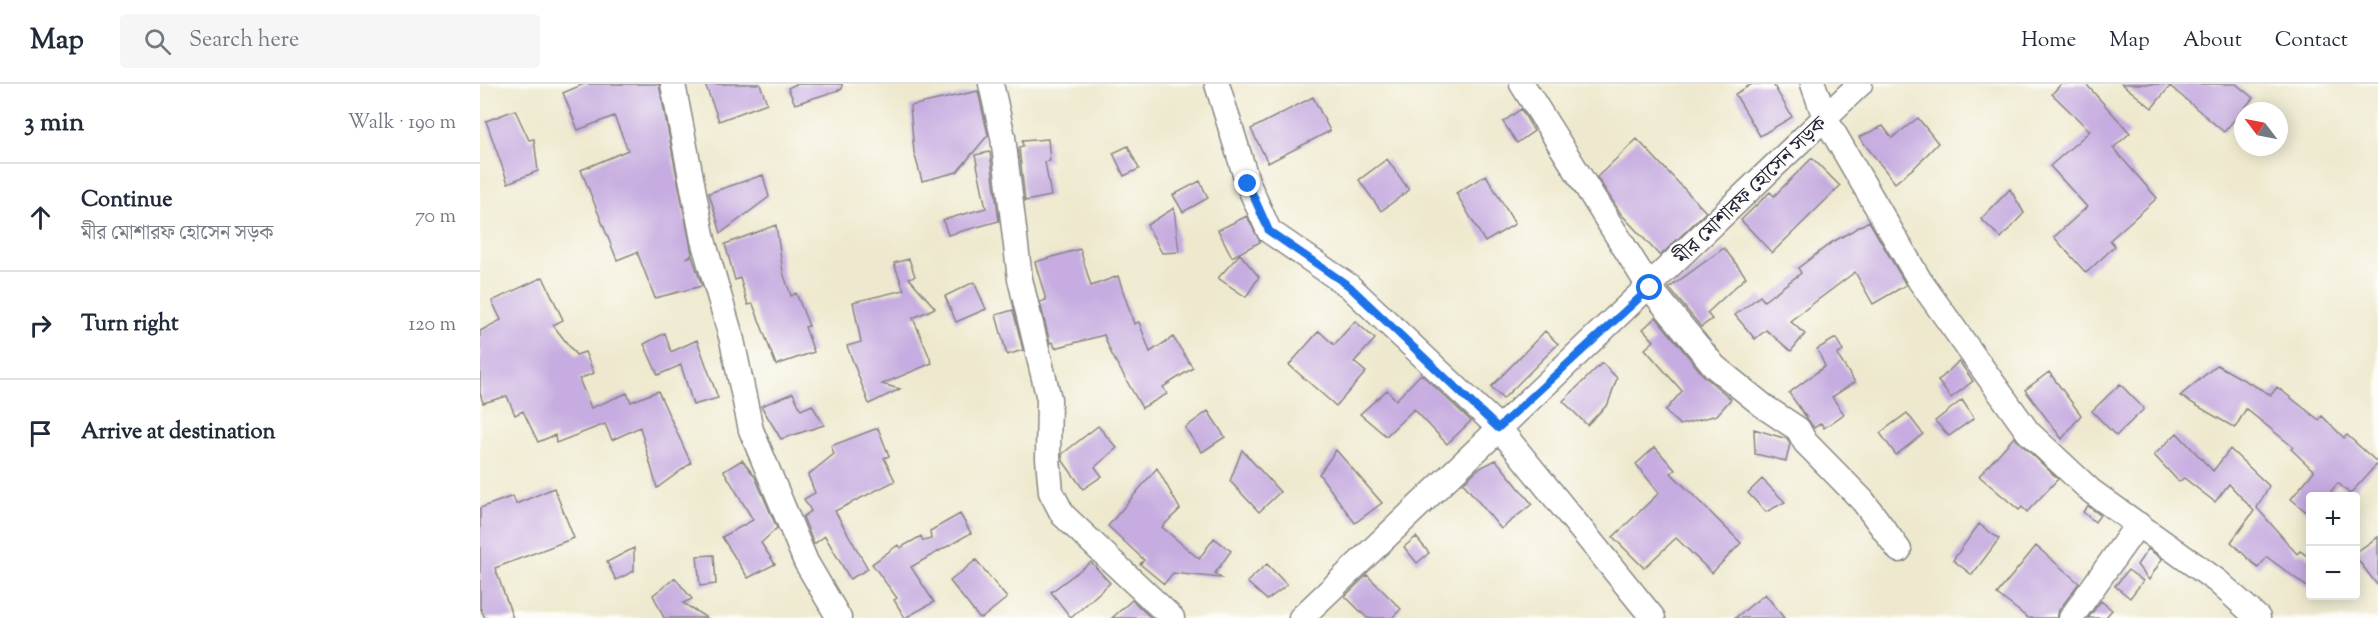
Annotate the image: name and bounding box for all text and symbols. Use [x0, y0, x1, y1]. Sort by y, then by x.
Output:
search box [120, 14, 540, 68]
text: Map [30, 21, 84, 61]
icon: search [141, 25, 174, 58]
text: Search here [189, 25, 299, 57]
text: Home [2021, 26, 2076, 56]
text: Map [2109, 26, 2150, 56]
text: About [2183, 26, 2242, 56]
text: Contact [2275, 26, 2348, 56]
north arrow [2234, 102, 2288, 156]
text: 3 min [24, 105, 84, 142]
text: Walk · 190 m [348, 109, 456, 138]
street label: মীর মোশারফ হোসেন সড়ক [1668, 110, 1835, 273]
route end [1234, 170, 1260, 196]
text: Continue [81, 185, 172, 217]
icon: ahead [24, 201, 57, 234]
text: 70 m [415, 203, 456, 232]
text: মীর মোশারফ হোসেন সড়ক [81, 220, 273, 249]
route start [1636, 274, 1662, 300]
icon: right [24, 309, 57, 342]
text: Turn right [81, 309, 178, 341]
text: 120 m [408, 311, 456, 340]
icon: arrive [24, 417, 57, 450]
text: Arrive at destination [81, 417, 276, 449]
map controls [2306, 492, 2360, 600]
button: + [2306, 492, 2360, 546]
button: − [2306, 546, 2360, 600]

